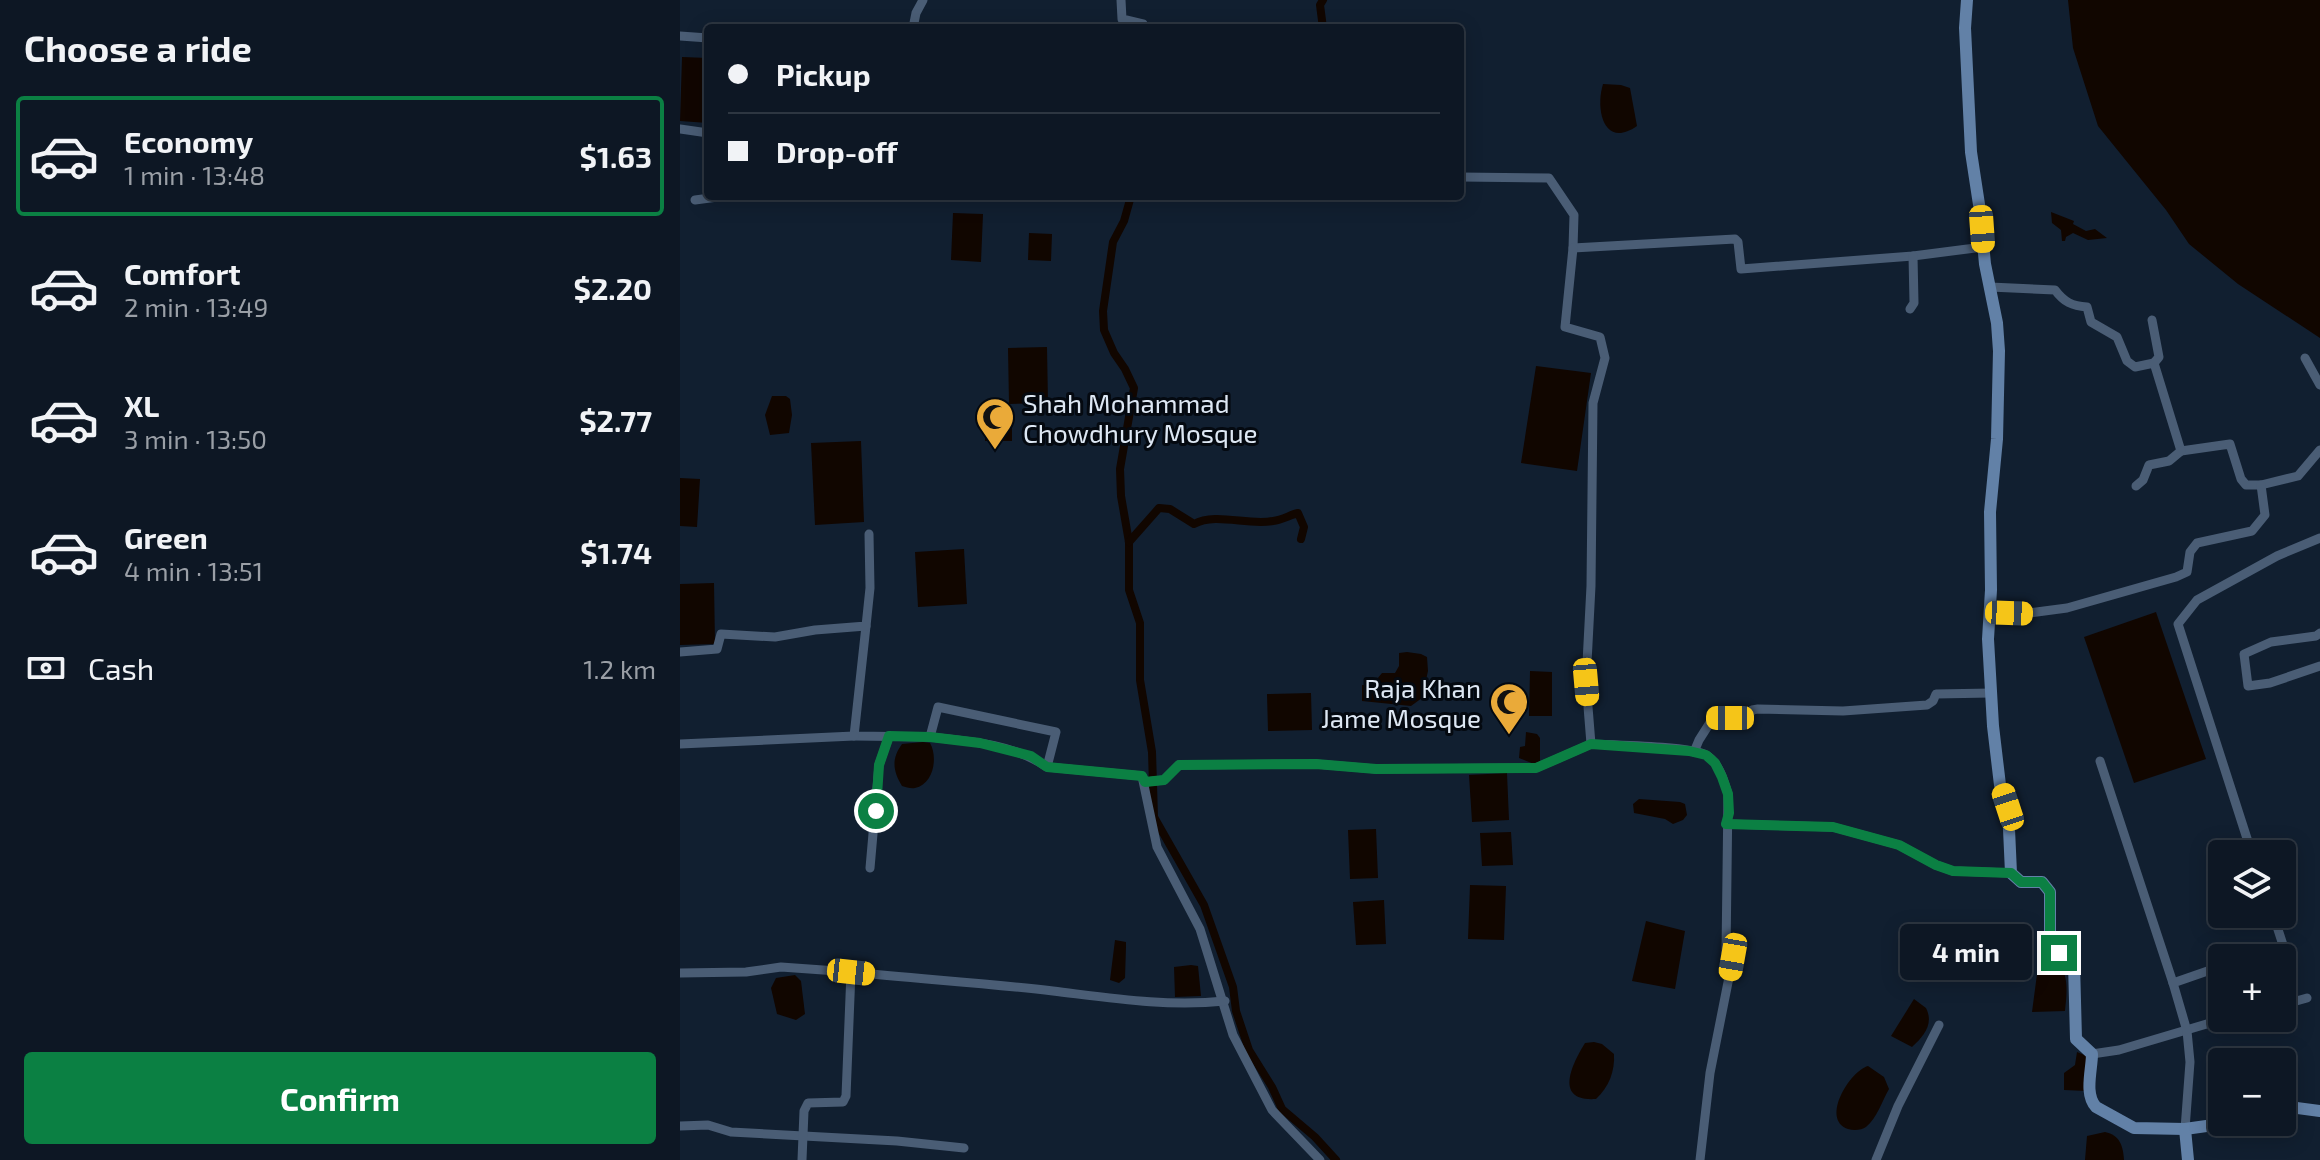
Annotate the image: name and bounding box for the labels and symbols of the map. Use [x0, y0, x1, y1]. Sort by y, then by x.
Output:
car [1968, 204, 1996, 254]
place label: Shah Mohammad Chowdhury Mosque [1023, 387, 1258, 448]
mosque icon: Shah Mohammad Chowdhury Mosque [974, 396, 1016, 451]
car [1985, 600, 2033, 626]
car [1572, 657, 1600, 707]
place label: Raja Khan Jame Mosque [1321, 672, 1481, 733]
mosque icon: Raja Khan Jame Mosque [1488, 681, 1530, 736]
car [1706, 706, 1754, 730]
car [1989, 780, 2027, 834]
route start [858, 793, 894, 829]
callout: 4 min [1899, 925, 2031, 981]
car [1717, 931, 1749, 983]
route end [2041, 935, 2077, 971]
car [826, 958, 876, 986]

